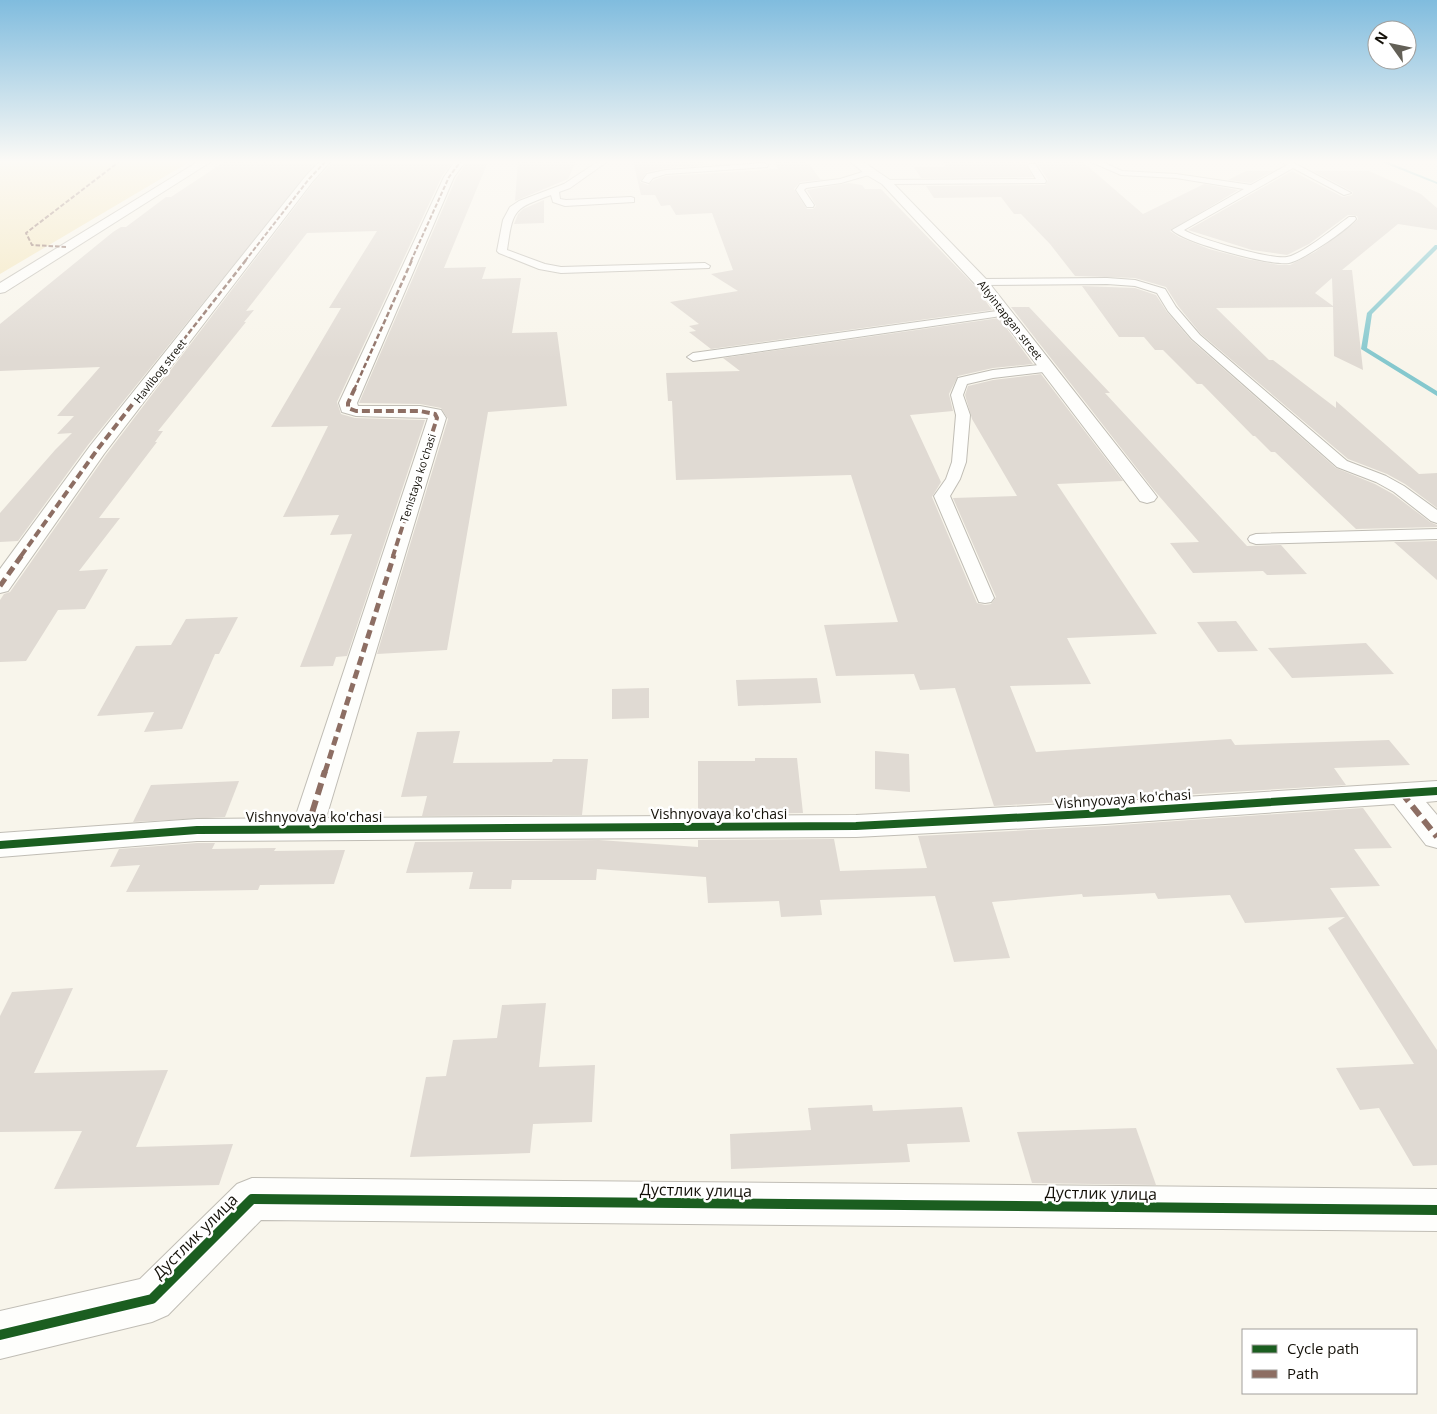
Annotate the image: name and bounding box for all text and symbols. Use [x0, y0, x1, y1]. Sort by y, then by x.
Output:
north arrow [1367, 20, 1417, 70]
text: N [1370, 28, 1392, 48]
street label: Altyintapgan street [975, 277, 1046, 363]
street label: Hаvlibog street [130, 336, 189, 406]
street label: Tenistaya ko'chasi [396, 432, 439, 524]
street label: Vishnyovaya ko'chasi [1054, 784, 1192, 813]
street label: Vishnyovaya ko'chasi [651, 804, 787, 823]
street label: Vishnyovaya ko'chasi [246, 807, 382, 826]
street label: Дустлик улица [640, 1178, 752, 1202]
street label: Дустлик улица [1045, 1181, 1157, 1205]
street label: Дустлик улица [148, 1189, 242, 1283]
legend [1242, 1329, 1417, 1394]
text: Cycle path [1287, 1338, 1359, 1358]
text: Path [1287, 1363, 1319, 1383]

